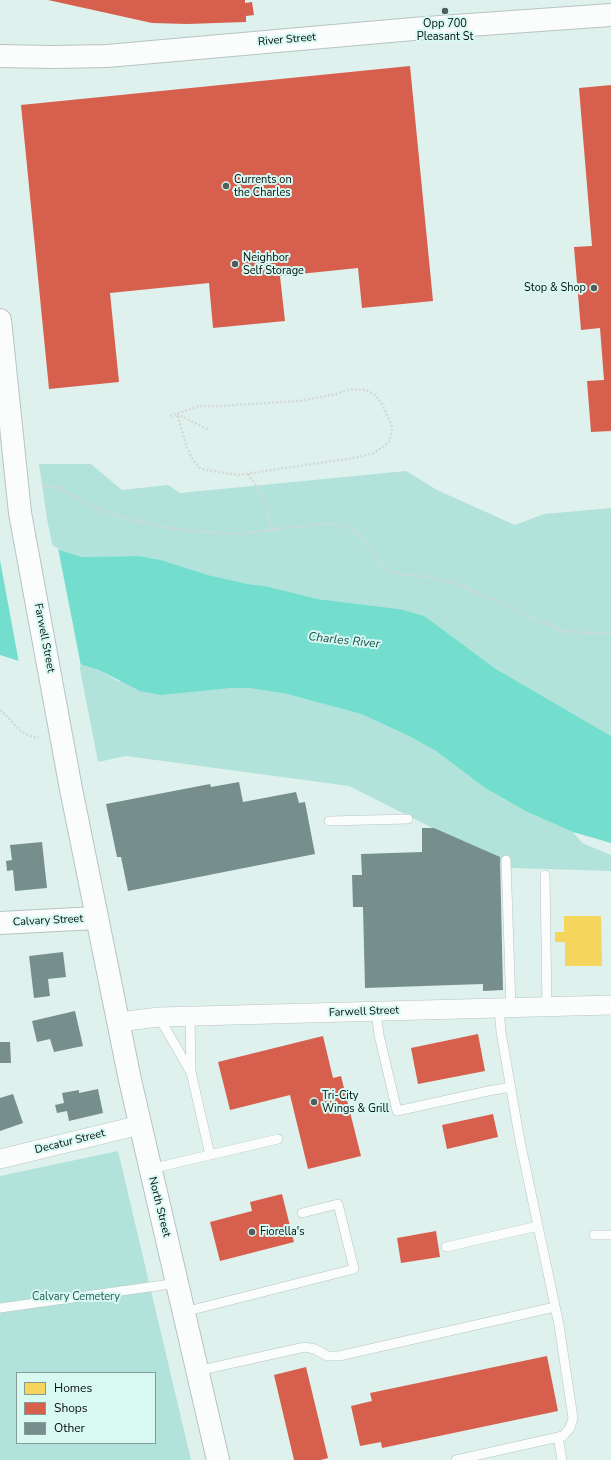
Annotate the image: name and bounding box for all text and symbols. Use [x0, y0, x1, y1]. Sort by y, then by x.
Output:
marker: Opp 700 Pleasant St [440, 6, 450, 16]
place label: Opp 700 Pleasant St [417, 17, 473, 43]
street label: River Street [257, 31, 317, 49]
place label: Currents on the Charles [234, 173, 292, 199]
marker: Currents on the Charles [221, 181, 231, 191]
place label: Neighbor Self Storage [243, 251, 304, 277]
marker: Neighbor Self Storage [230, 259, 240, 269]
place label: Stop & Shop [524, 281, 586, 295]
marker: Stop & Shop [589, 283, 599, 293]
street label: Farwell Street [31, 602, 57, 674]
water label: Charles River [308, 630, 380, 652]
street label: Calvary Street [13, 913, 83, 929]
street label: Farwell Street [329, 1004, 399, 1020]
place label: Tri-City Wings & Grill [322, 1089, 389, 1115]
marker: Tri-City Wings & Grill [309, 1097, 319, 1107]
street label: Decatur Street [34, 1127, 106, 1157]
street label: North Street [145, 1176, 173, 1238]
place label: Fiorella's [260, 1225, 304, 1239]
marker: Fiorella's [247, 1227, 257, 1237]
park label: Calvary Cemetery [32, 1290, 120, 1304]
legend [16, 1372, 156, 1444]
text: Homes [54, 1380, 92, 1396]
text: Shops [54, 1400, 88, 1416]
text: Other [54, 1420, 85, 1436]

